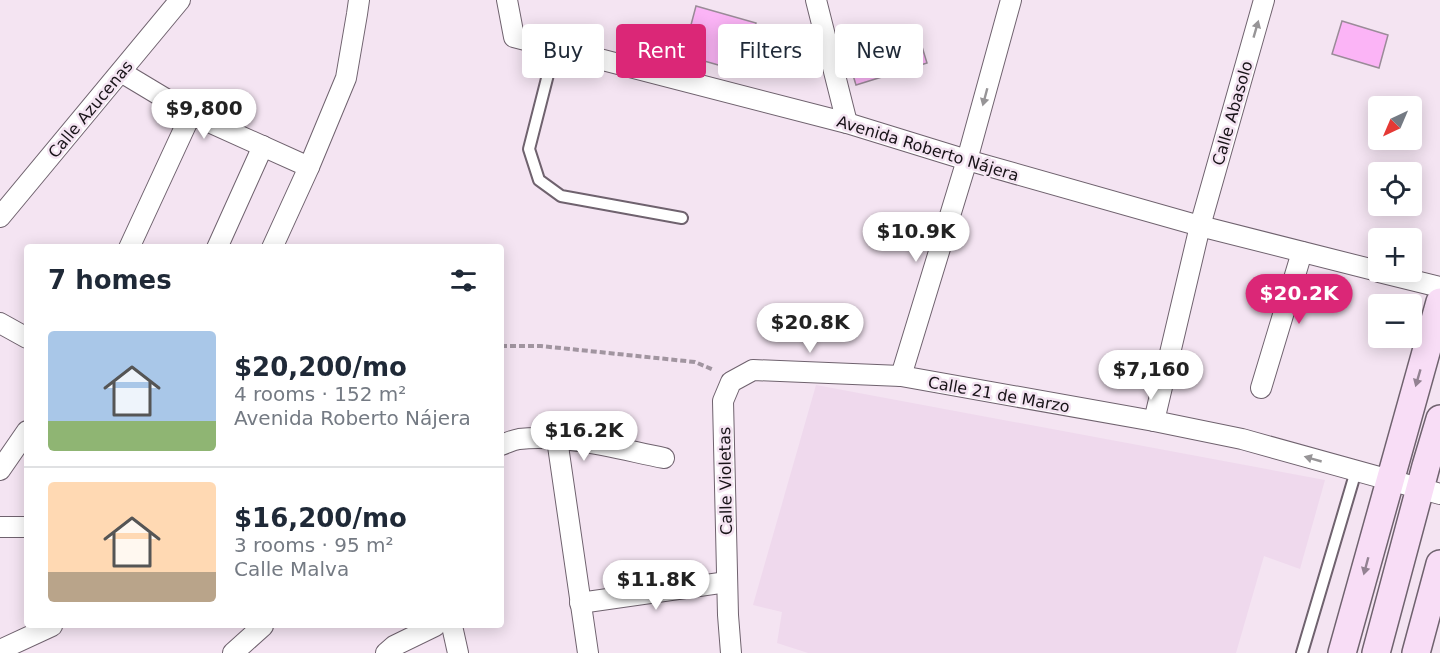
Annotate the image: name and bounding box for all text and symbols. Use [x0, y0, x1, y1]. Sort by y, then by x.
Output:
one-way arrow [1252, 20, 1261, 38]
chip: Buy [522, 24, 604, 78]
chip: Rent [616, 24, 706, 78]
chip: Filters [718, 24, 823, 78]
chip: New [835, 24, 923, 78]
street label: Calle Azucenas [44, 57, 137, 162]
street label: Calle Abasolo [1208, 59, 1257, 168]
one-way arrow [979, 88, 989, 106]
pin: $9,800 [155, 89, 253, 140]
text: $9,800 [165, 96, 243, 120]
north arrow [1368, 96, 1422, 150]
map controls [1368, 96, 1422, 348]
street label: Avenida Roberto Nájera [835, 112, 1021, 185]
button: locate [1368, 162, 1422, 216]
pin: $10.9K [867, 212, 965, 263]
text: $10.9K [877, 219, 955, 243]
button: + [1368, 228, 1422, 282]
icon: filters [447, 264, 480, 297]
text: 7 homes [48, 265, 172, 295]
pin: $20.2K [1250, 274, 1348, 325]
text: $20.2K [1260, 281, 1338, 305]
button: − [1368, 294, 1422, 348]
pin: $20.8K [761, 303, 859, 354]
text: $20.8K [771, 310, 849, 334]
pin: $7,160 [1102, 350, 1200, 401]
text: $20,200/mo [234, 352, 407, 382]
icon: home [96, 355, 168, 427]
text: $7,160 [1112, 357, 1190, 381]
one-way arrow [1413, 369, 1422, 387]
street label: Calle 21 de Marzo [927, 373, 1071, 416]
text: 4 rooms · 152 m² [234, 382, 406, 406]
text: Avenida Roberto Nájera [234, 406, 471, 430]
pin: $16.2K [535, 411, 633, 462]
text: $16.2K [545, 418, 623, 442]
street label: Calle Violetas [715, 427, 736, 535]
one-way arrow [1303, 454, 1321, 463]
text: $16,200/mo [234, 503, 407, 533]
icon: home [96, 506, 168, 578]
text: 3 rooms · 95 m² [234, 533, 394, 557]
text: Calle Malva [234, 557, 349, 581]
one-way arrow [1361, 557, 1370, 575]
pin: $11.8K [607, 560, 705, 611]
text: $11.8K [617, 567, 695, 591]

